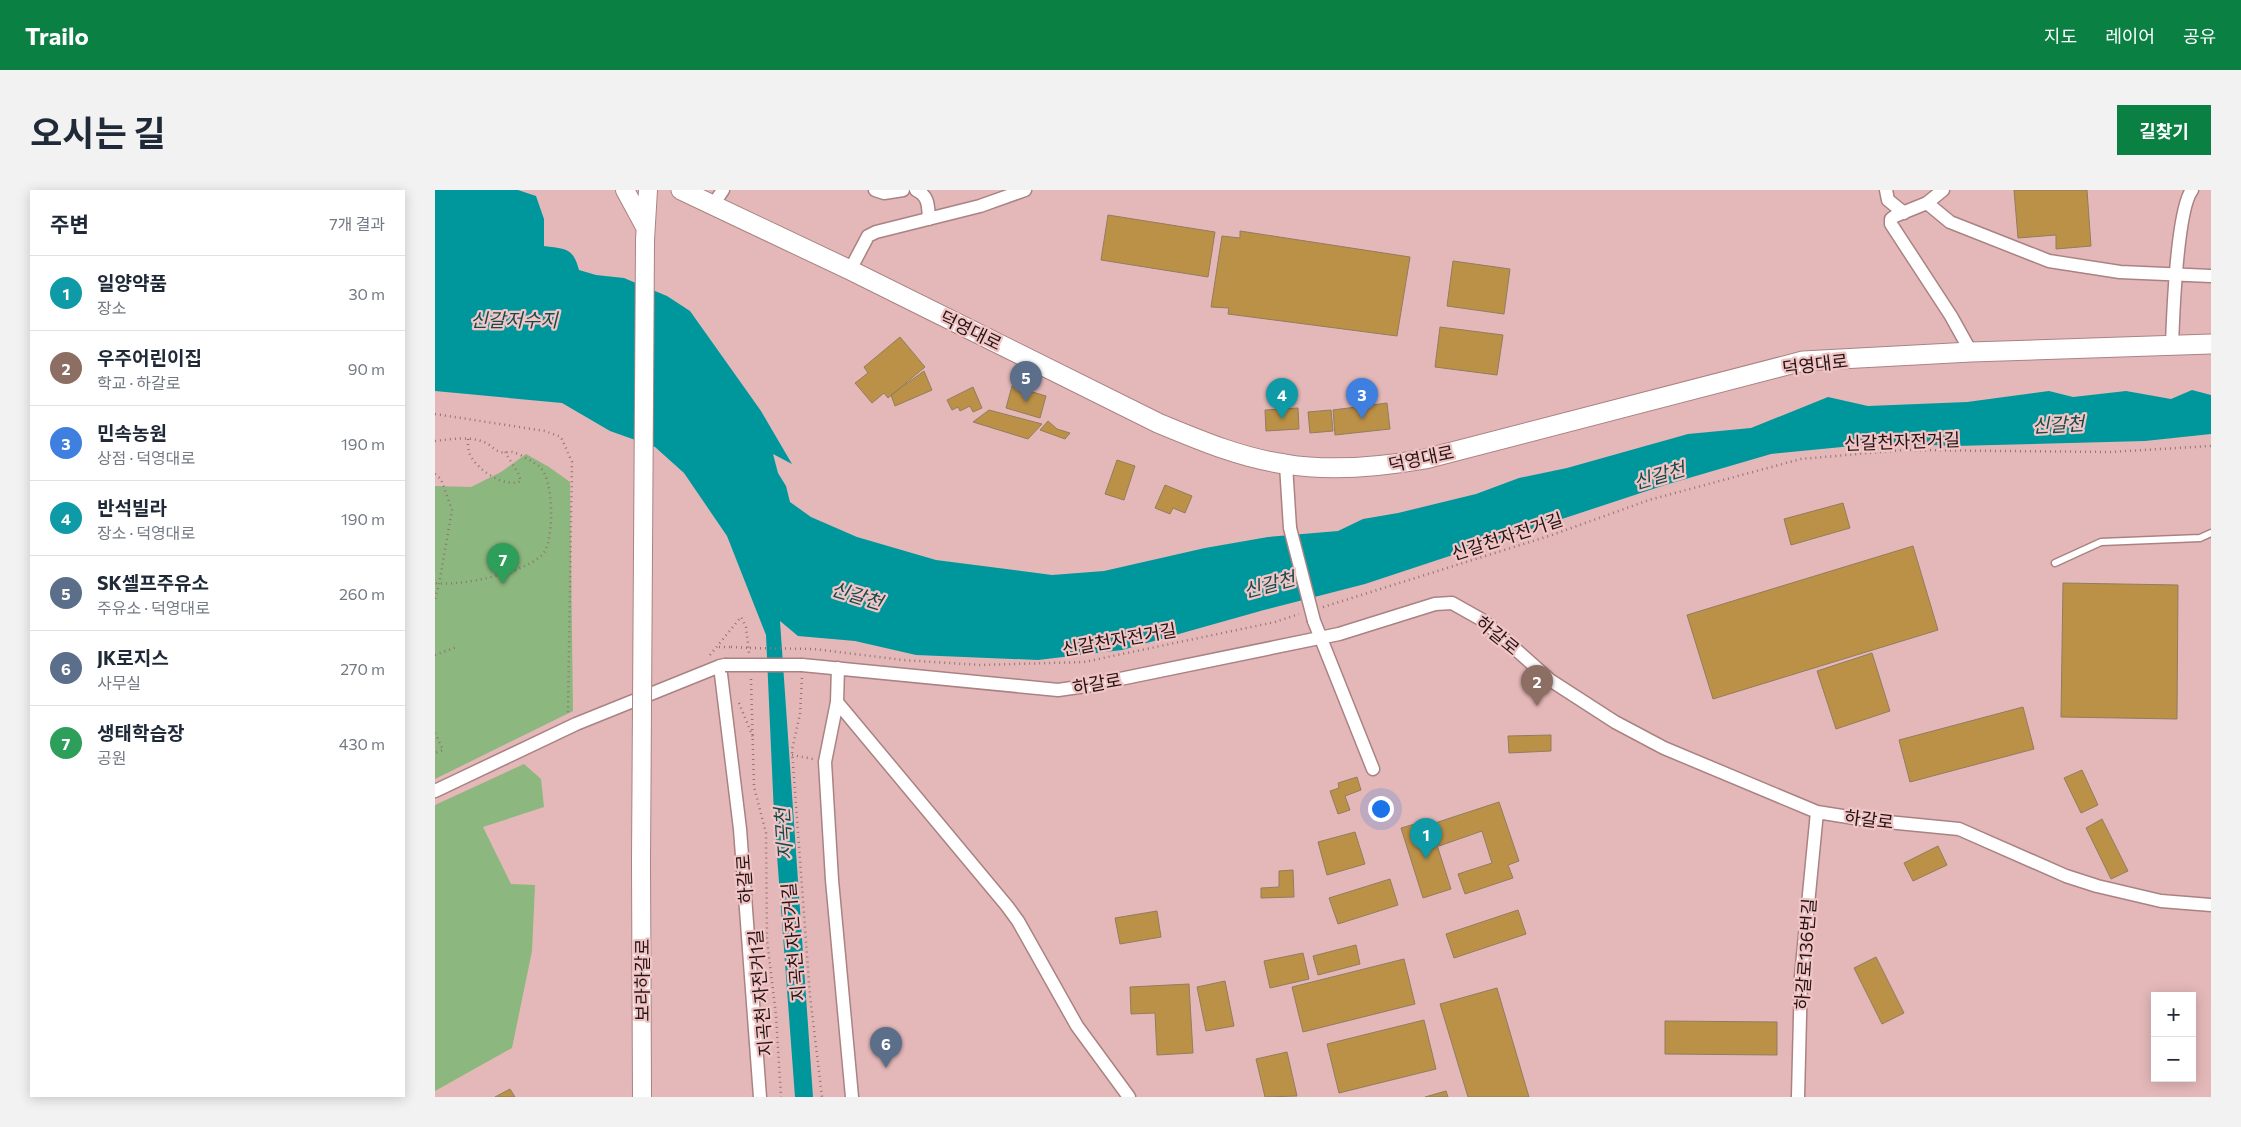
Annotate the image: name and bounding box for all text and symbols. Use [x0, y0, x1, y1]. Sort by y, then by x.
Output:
text: Trailo [25, 21, 89, 50]
text: 지도 [2044, 25, 2077, 47]
text: 레이어 [2105, 25, 2155, 47]
text: 공유 [2183, 25, 2216, 47]
button: 길찾기 [2117, 105, 2211, 155]
text: 오시는 길 [30, 110, 166, 153]
text: 주변 [50, 211, 89, 236]
text: 7개 결과 [329, 214, 385, 233]
text: 일양약품 [97, 271, 167, 294]
text: 1 [62, 284, 70, 303]
text: 30 m [348, 284, 385, 303]
text: 장소 [97, 298, 126, 317]
street label: 덕영대로 [936, 306, 1006, 354]
water label: 신갈저수지 [470, 308, 559, 331]
text: 우주어린이집 [97, 346, 202, 369]
street label: 덕영대로 [1781, 349, 1849, 379]
text: 2 [61, 359, 71, 378]
text: 90 m [348, 359, 385, 378]
pin: 5 [1010, 361, 1042, 402]
text: 학교 · 하갈로 [97, 373, 181, 392]
pin: 4 [1266, 378, 1298, 419]
pin: 3 [1346, 378, 1378, 419]
water label: 신갈천 [2031, 411, 2086, 437]
text: 민속농원 [97, 421, 167, 444]
street label: 신갈천자전거길 [1844, 428, 1960, 454]
text: 3 [61, 434, 71, 453]
text: 190 m [341, 434, 385, 453]
street label: 덕영대로 [1386, 440, 1456, 476]
text: 상점 · 덕영대로 [97, 448, 195, 467]
water label: 신갈천 [1631, 456, 1689, 493]
text: 반석빌라 [97, 496, 167, 519]
street label: 신갈천자전거길 [1448, 508, 1566, 564]
text: 4 [61, 509, 71, 528]
text: 190 m [341, 509, 385, 528]
text: 장소 · 덕영대로 [97, 523, 195, 542]
pin: 7 [487, 543, 519, 584]
water label: 신갈천 [1241, 566, 1299, 602]
text: SK셀프주유소 [97, 571, 209, 594]
water label: 신갈천 [829, 576, 887, 614]
text: 5 [61, 584, 71, 603]
text: 260 m [339, 584, 385, 603]
text: 주유소 · 덕영대로 [97, 598, 210, 617]
street label: 하갈로 [1472, 611, 1524, 659]
street label: 신갈천자전거길 [1060, 618, 1178, 660]
text: JK로지스 [97, 646, 169, 669]
text: 6 [61, 659, 71, 678]
text: 270 m [340, 659, 385, 678]
pin: 2 [1521, 665, 1553, 706]
street label: 하갈로 [1071, 668, 1123, 698]
text: 사무실 [97, 673, 141, 692]
text: 생태학습장 [97, 721, 184, 744]
text: 7 [62, 734, 70, 753]
text: 430 m [339, 734, 385, 753]
text: 공원 [97, 748, 126, 767]
your location [1368, 796, 1394, 822]
street label: 하갈로 [1843, 805, 1895, 833]
water label: 지곡천 [770, 806, 796, 861]
pin: 1 [1410, 818, 1442, 859]
street label: 하갈로 [731, 853, 757, 905]
street label: 지곡천 자전거길 [777, 882, 809, 1002]
street label: 하갈로136번길 [1790, 898, 1820, 1010]
street label: 지곡천 자전거1길 [744, 929, 776, 1057]
street label: 보라하갈로 [631, 939, 653, 1021]
map controls [2151, 992, 2196, 1082]
button: + [2151, 992, 2196, 1037]
pin: 6 [870, 1027, 902, 1068]
button: − [2151, 1037, 2196, 1082]

